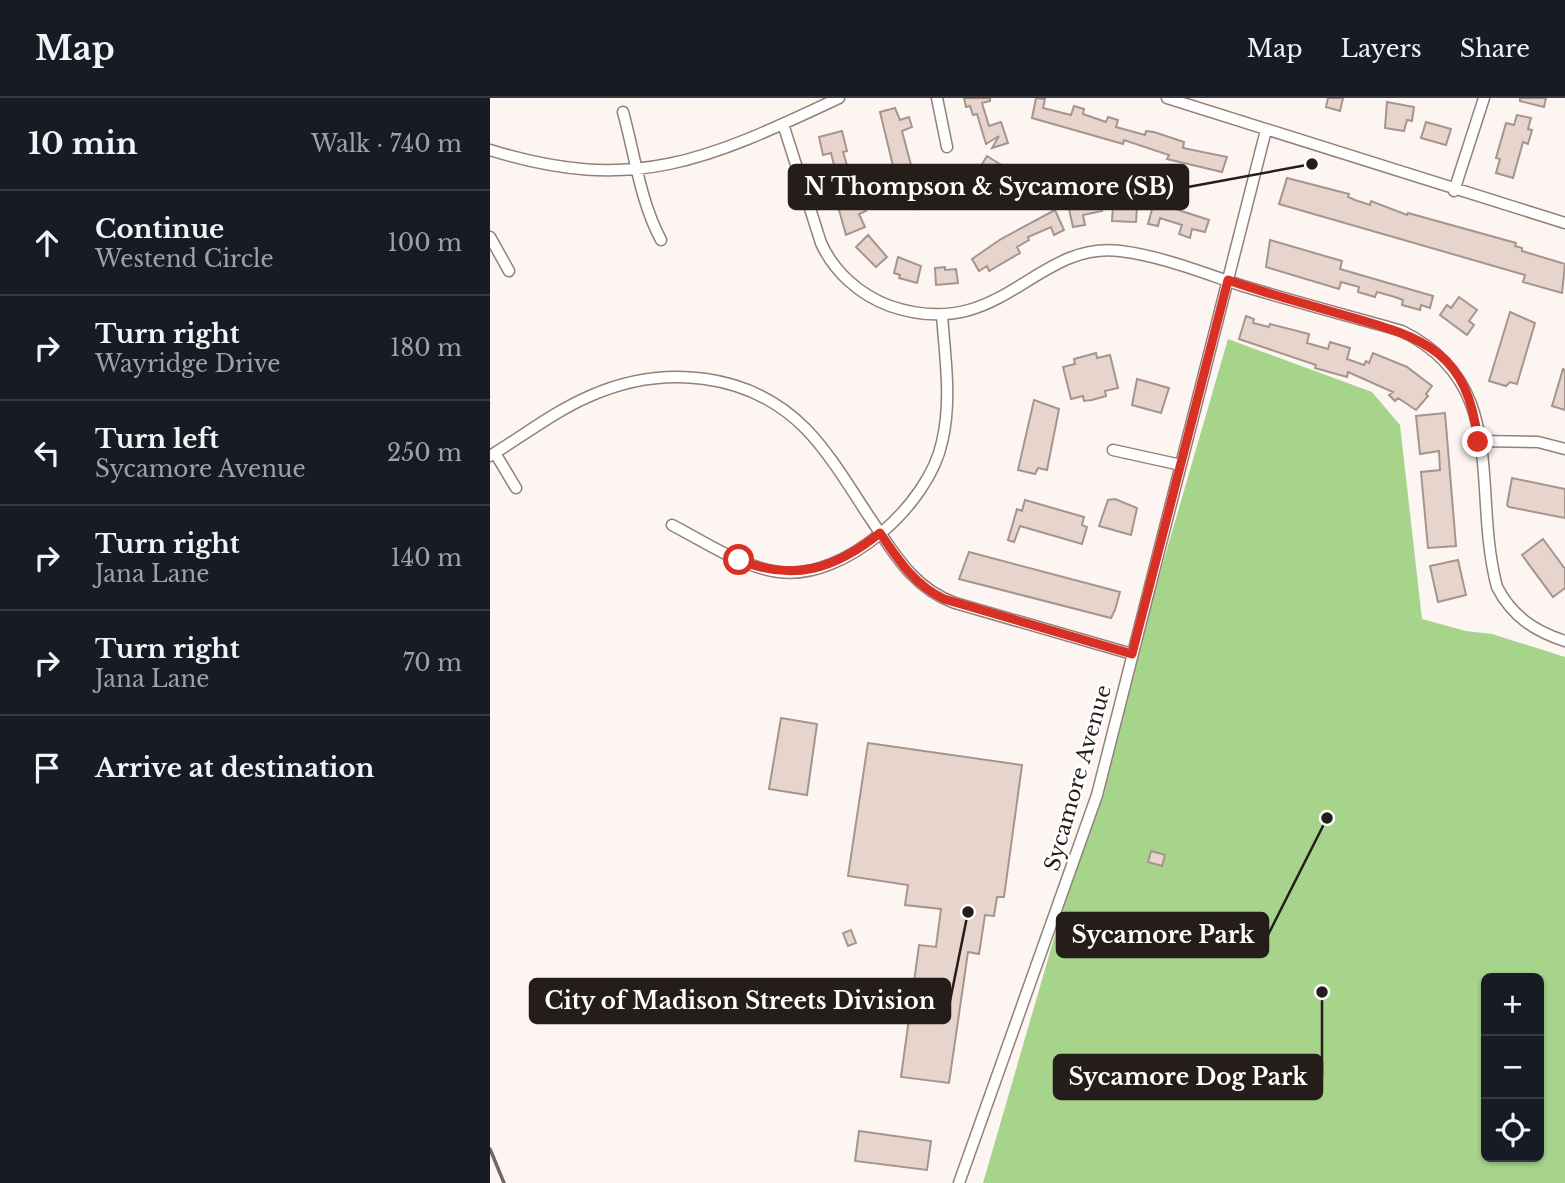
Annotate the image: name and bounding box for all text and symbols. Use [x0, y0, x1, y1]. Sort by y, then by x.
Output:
text: Map [35, 28, 115, 69]
text: Map [1247, 34, 1303, 63]
text: Layers [1341, 34, 1422, 63]
text: Share [1460, 34, 1530, 63]
text: 10 min [28, 125, 138, 162]
text: Walk · 740 m [311, 130, 462, 158]
callout: N Thompson & Sycamore (SB) [789, 165, 1188, 209]
text: N Thompson & Sycamore (SB) [804, 173, 1174, 201]
text: Continue [95, 213, 224, 245]
icon: ahead [28, 224, 66, 262]
text: 100 m [388, 229, 462, 257]
text: Westend Circle [95, 245, 274, 273]
text: Turn right [95, 318, 240, 350]
icon: right [28, 329, 66, 367]
text: 180 m [390, 334, 462, 362]
text: Wayridge Drive [95, 350, 281, 378]
text: Turn left [95, 423, 219, 455]
route end [1462, 426, 1493, 457]
icon: left [28, 434, 66, 472]
text: 250 m [387, 439, 462, 467]
text: Sycamore Avenue [95, 455, 306, 483]
text: Turn right [95, 528, 240, 560]
icon: right [28, 539, 66, 577]
text: 140 m [391, 544, 462, 572]
route start [723, 544, 754, 575]
text: Jana Lane [95, 560, 209, 588]
text: Turn right [95, 633, 240, 665]
icon: right [28, 644, 66, 682]
text: 70 m [403, 649, 462, 677]
text: Jana Lane [95, 665, 209, 693]
street label: Sycamore Avenue [1039, 682, 1117, 874]
icon: arrive [28, 749, 66, 787]
text: Arrive at destination [95, 752, 375, 784]
callout: Sycamore Park [1057, 913, 1268, 957]
text: Sycamore Park [1071, 921, 1255, 949]
map controls [1481, 973, 1544, 1162]
button: + [1481, 973, 1544, 1036]
callout: City of Madison Streets Division [530, 979, 950, 1023]
text: City of Madison Streets Division [545, 987, 936, 1015]
button: − [1481, 1036, 1544, 1099]
callout: Sycamore Dog Park [1054, 1055, 1322, 1099]
text: Sycamore Dog Park [1068, 1063, 1308, 1091]
button: locate [1481, 1099, 1544, 1162]

